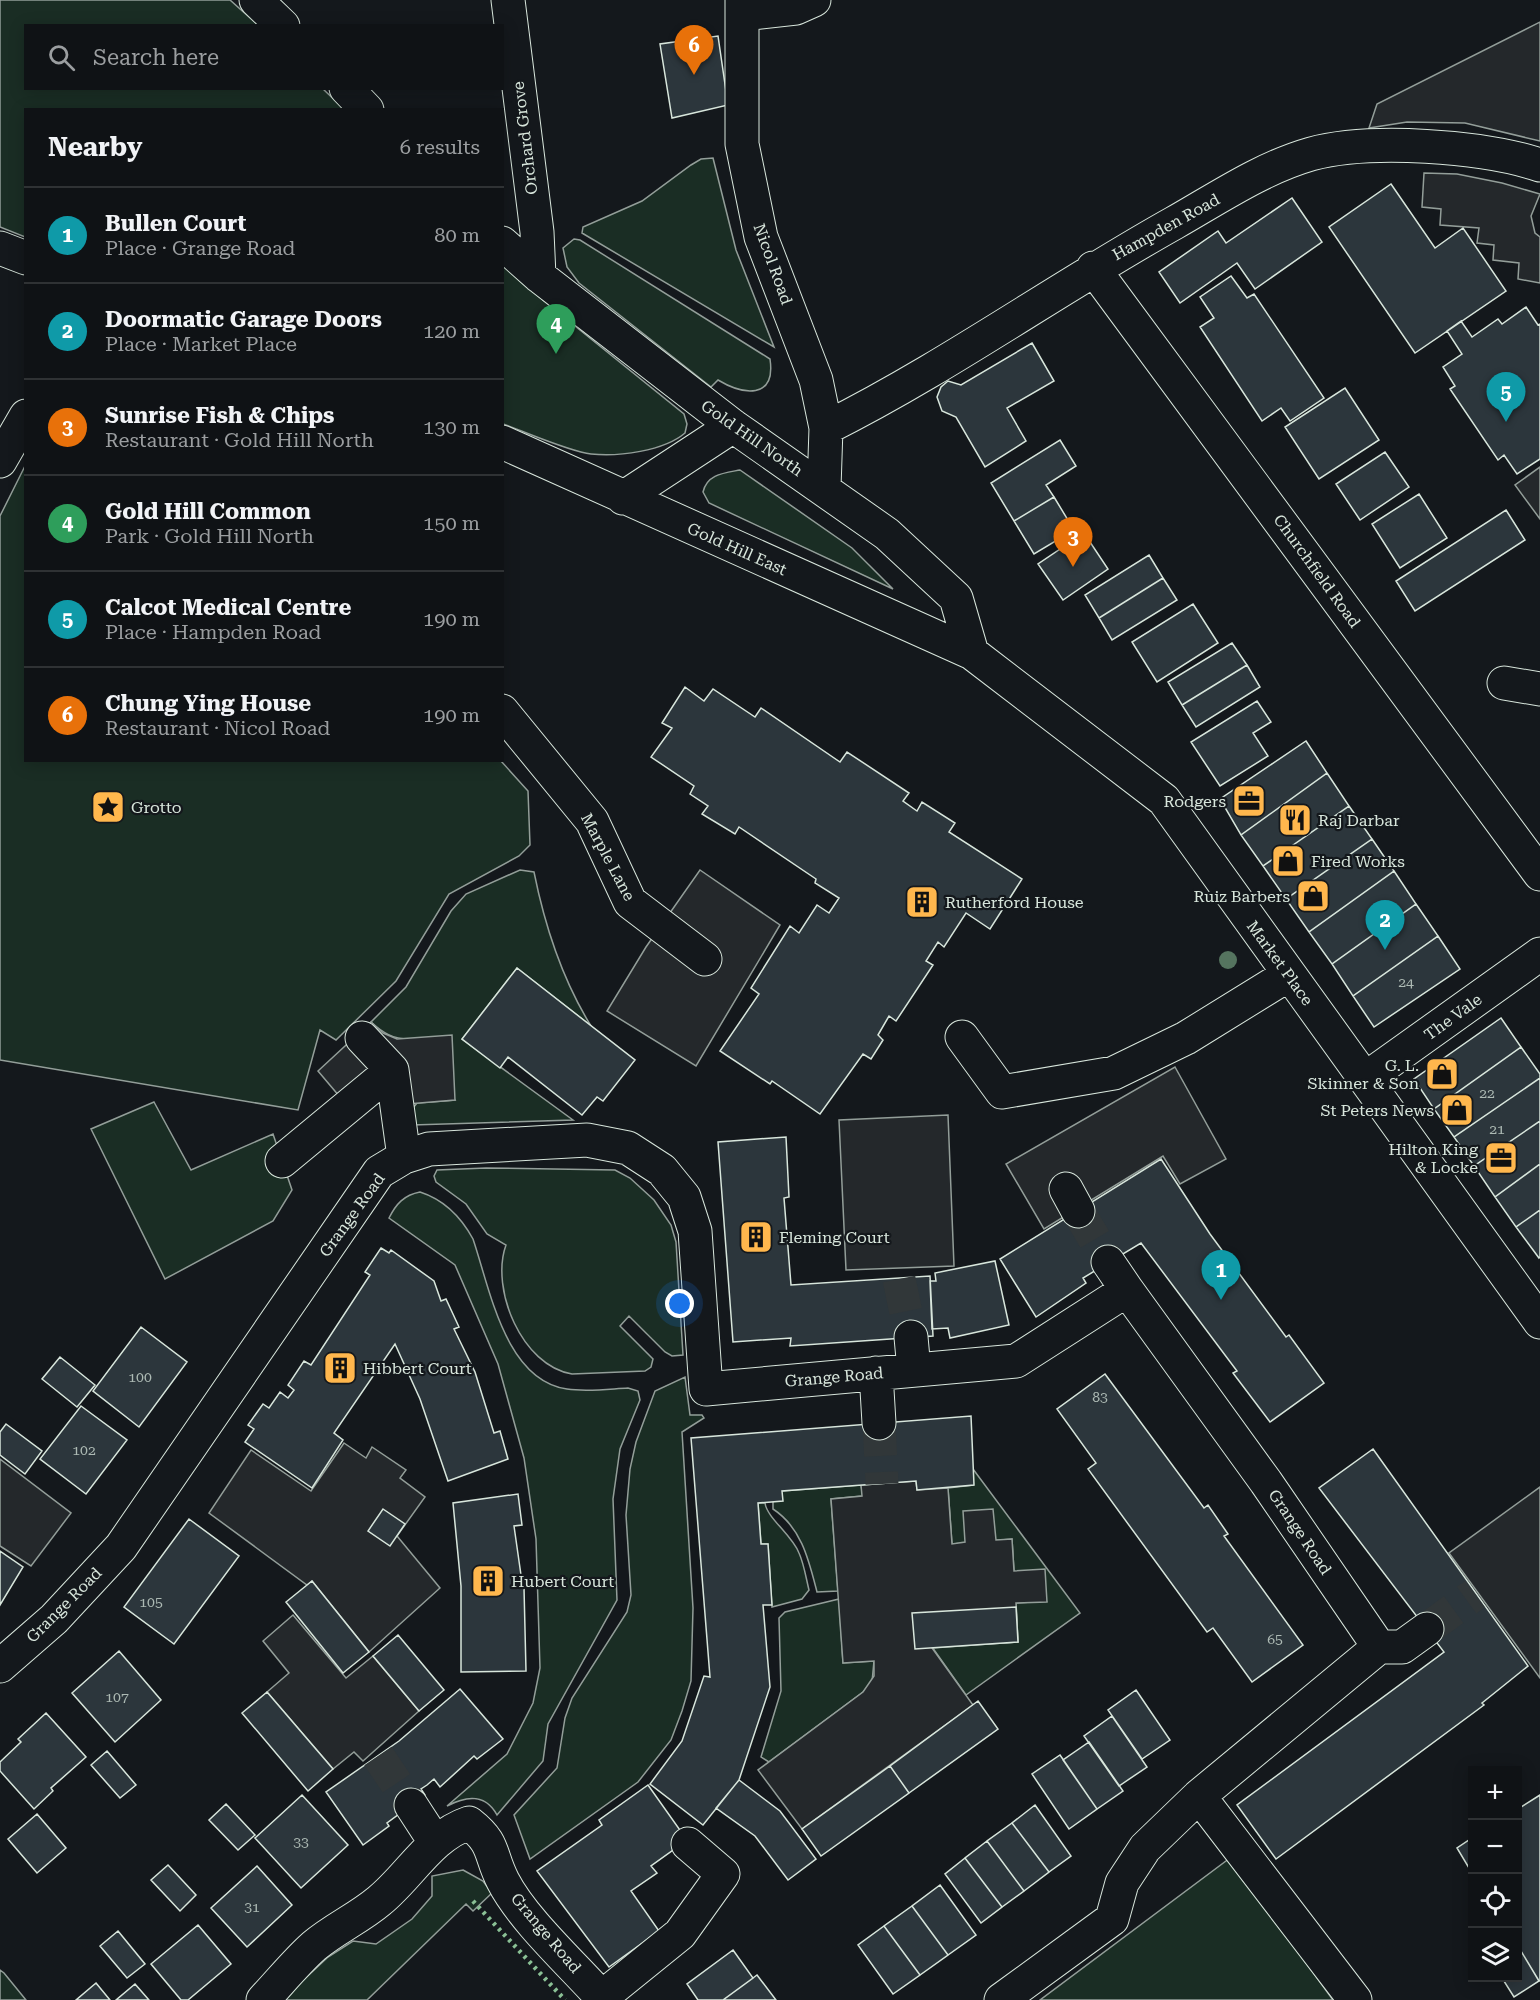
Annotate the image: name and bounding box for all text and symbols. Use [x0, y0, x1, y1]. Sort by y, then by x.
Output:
search box [24, 24, 504, 90]
pin: 6 [674, 26, 714, 75]
icon: search [45, 41, 78, 74]
text: Search here [93, 45, 219, 70]
street label: Orchard Grove [509, 80, 541, 196]
text: Nearby [48, 132, 142, 162]
text: 6 results [400, 135, 480, 159]
street label: Hampden Road [1109, 190, 1223, 264]
text: Bullen Court [105, 211, 246, 236]
street label: Nicol Road [750, 221, 796, 307]
text: 1 [62, 223, 73, 247]
text: 80 m [434, 223, 480, 247]
text: Place · Grange Road [105, 236, 295, 260]
pin: 4 [536, 304, 576, 354]
text: Doormatic Garage Doors [105, 307, 382, 332]
text: 2 [62, 319, 73, 343]
text: 120 m [423, 319, 480, 343]
text: Place · Market Place [105, 332, 297, 356]
pin: 5 [1486, 372, 1526, 422]
street label: Gold Hill North [697, 396, 807, 480]
text: Sunrise Fish & Chips [105, 403, 334, 428]
text: 3 [62, 415, 73, 439]
text: 130 m [423, 415, 480, 439]
text: Restaurant · Gold Hill North [105, 428, 374, 452]
text: Gold Hill Common [105, 499, 311, 524]
text: 4 [62, 511, 73, 535]
text: 150 m [423, 511, 480, 535]
street label: Churchfield Road [1270, 511, 1364, 631]
pin: 3 [1054, 518, 1092, 567]
street label: Gold Hill East [684, 519, 790, 579]
text: Park · Gold Hill North [105, 524, 314, 548]
text: Calcot Medical Centre [105, 595, 351, 620]
text: 5 [62, 607, 73, 631]
text: 190 m [423, 607, 480, 631]
text: Place · Hampden Road [105, 620, 321, 644]
text: Chung Ying House [105, 691, 311, 716]
text: 6 [62, 703, 73, 727]
text: 190 m [423, 703, 480, 727]
text: Restaurant · Nicol Road [105, 716, 330, 740]
office icon: Rodgers [1231, 783, 1267, 819]
place icon: Grotto [90, 789, 126, 825]
place label: Rodgers [1163, 792, 1226, 811]
place label: Grotto [131, 798, 182, 817]
restaurant icon: Raj Darbar [1277, 802, 1313, 838]
street label: Marple Lane [577, 810, 639, 904]
place label: Raj Darbar [1318, 811, 1400, 830]
shop icon: Fired Works [1270, 843, 1306, 879]
place label: Fired Works [1311, 852, 1405, 871]
shop icon: Ruiz Barbers [1295, 878, 1331, 914]
building icon: Rutherford House [904, 884, 940, 920]
place label: Ruiz Barbers [1193, 887, 1290, 906]
place label: Rutherford House [945, 893, 1084, 912]
pin: 2 [1366, 900, 1404, 950]
street label: Market Place [1243, 917, 1317, 1009]
house number: 24 [1398, 974, 1414, 990]
street label: The Vale [1421, 990, 1486, 1044]
place label: G. L. Skinner & Son [1307, 1056, 1419, 1093]
shop icon: G. L. Skinner & Son [1424, 1056, 1460, 1092]
house number: 22 [1479, 1085, 1495, 1101]
shop icon: St Peters News [1439, 1092, 1475, 1128]
place label: St Peters News [1321, 1101, 1434, 1120]
house number: 21 [1489, 1121, 1505, 1137]
place label: Hilton King & Locke [1388, 1140, 1479, 1177]
office icon: Hilton King & Locke [1483, 1140, 1519, 1176]
street label: Grange Road [315, 1169, 389, 1261]
building icon: Fleming Court [738, 1219, 774, 1255]
place label: Fleming Court [779, 1228, 890, 1247]
pin: 1 [1202, 1250, 1240, 1300]
your location [665, 1289, 694, 1318]
building icon: Hibbert Court [322, 1350, 358, 1386]
place label: Hibbert Court [363, 1359, 472, 1378]
street label: Grange Road [784, 1363, 884, 1391]
house number: 100 [128, 1369, 152, 1385]
house number: 83 [1092, 1389, 1108, 1405]
house number: 102 [72, 1442, 96, 1458]
street label: Grange Road [1265, 1486, 1335, 1578]
street label: Grange Road [22, 1563, 106, 1647]
building icon: Hubert Court [470, 1563, 506, 1599]
place label: Hubert Court [511, 1572, 614, 1591]
house number: 105 [139, 1594, 163, 1610]
house number: 65 [1267, 1631, 1283, 1647]
house number: 107 [105, 1689, 129, 1705]
map controls [1468, 1766, 1522, 1982]
button: + [1468, 1766, 1522, 1820]
button: − [1468, 1820, 1522, 1874]
house number: 33 [293, 1834, 309, 1850]
button: locate [1468, 1874, 1522, 1928]
street label: Grange Road [507, 1889, 585, 1977]
house number: 31 [244, 1899, 260, 1915]
button: layers [1468, 1928, 1522, 1982]

